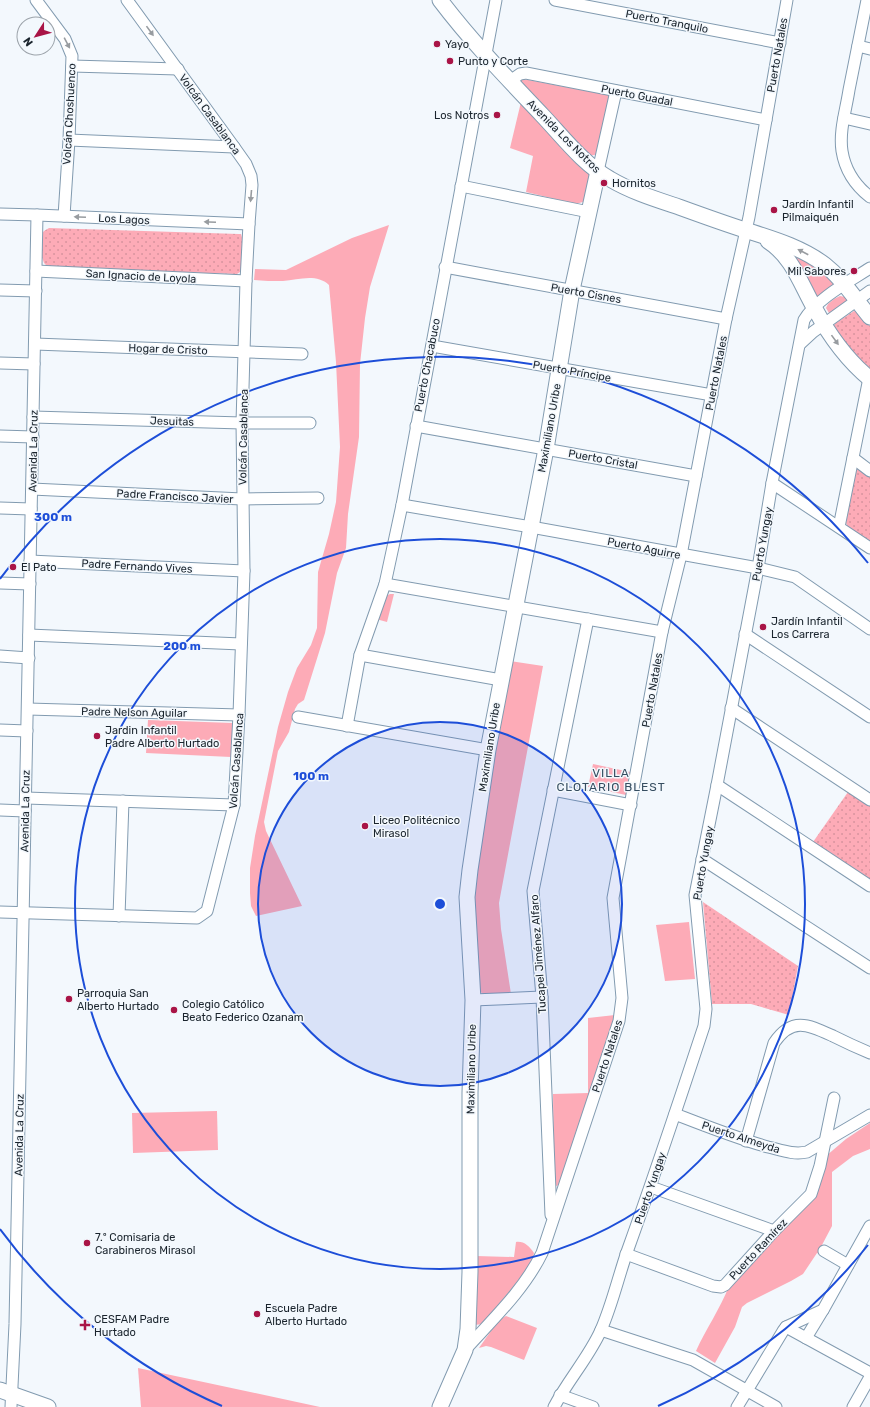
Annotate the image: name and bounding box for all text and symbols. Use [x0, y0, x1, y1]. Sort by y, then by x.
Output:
street label: Puerto Tranquilo [624, 7, 709, 36]
north arrow [16, 16, 56, 56]
street label: Puerto Natales [765, 16, 791, 94]
one-way arrow [146, 26, 154, 37]
text: N [21, 34, 36, 49]
one-way arrow [64, 37, 70, 49]
place label: Yayo [445, 38, 469, 51]
marker: Yayo [432, 39, 442, 49]
place label: Punto y Corte [458, 55, 528, 68]
marker: Punto y Corte [445, 56, 455, 66]
street label: Volcán Choshuenco [60, 63, 79, 165]
street label: Volcán Casablanca [176, 72, 243, 157]
street label: Puerto Guadal [600, 82, 674, 109]
street label: Avenida Los Notros [524, 97, 603, 176]
place label: Los Notros [434, 109, 489, 122]
marker: Los Notros [492, 110, 502, 120]
place label: Hornitos [612, 177, 656, 190]
marker: Hornitos [599, 178, 609, 188]
one-way arrow [248, 190, 255, 202]
place label: Jardín Infantil Pilmaiquén [782, 198, 854, 224]
marker: Jardín Infantil Pilmaiquén [769, 205, 779, 215]
street label: Los Lagos [98, 212, 150, 227]
one-way arrow [74, 213, 86, 220]
one-way arrow [204, 219, 216, 226]
one-way arrow [798, 248, 809, 255]
place label: Mil Sabores [788, 265, 846, 278]
marker: Mil Sabores [849, 266, 859, 276]
street label: San Ignacio de Loyola [85, 267, 197, 286]
street label: Puerto Cisnes [550, 281, 623, 306]
street label: Puerto Chacabuco [412, 317, 443, 413]
street label: Puerto Natales [703, 334, 730, 412]
one-way arrow [831, 335, 839, 346]
street label: Hogar de Cristo [128, 342, 208, 357]
street label: Puerto Príncipe [532, 358, 612, 385]
street label: Maximiliano Uribe [535, 383, 564, 474]
street label: Volcán Casablanca [236, 389, 251, 485]
street label: Avenida La Cruz [26, 409, 41, 492]
street label: Jesuitas [150, 414, 195, 429]
street label: Puerto Cristal [567, 447, 639, 472]
street label: Padre Francisco Javier [116, 487, 235, 506]
street label: Puerto Yungay [750, 506, 775, 582]
text: 300 m [34, 510, 72, 524]
street label: Puerto Aguirre [606, 535, 682, 562]
street label: Padre Fernando Vives [81, 557, 193, 576]
place label: El Pato [21, 561, 57, 574]
marker: El Pato [8, 562, 18, 572]
place label: Jardín Infantil Los Carrera [771, 615, 843, 641]
marker: Jardín Infantil Los Carrera [758, 622, 768, 632]
text: 200 m [163, 639, 201, 653]
street label: Puerto Natales [640, 651, 666, 729]
street label: Maximiliano Uribe [476, 702, 503, 793]
street label: Padre Nelson Aguilar [81, 705, 188, 720]
street label: Volcán Casablanca [227, 713, 246, 810]
place label: Jardin Infantil Padre Alberto Hurtado [105, 724, 219, 750]
marker: Jardin Infantil Padre Alberto Hurtado [92, 731, 102, 741]
district label: VILLA CLOTARIO BLEST [556, 766, 666, 794]
street label: Avenida La Cruz [18, 769, 33, 852]
text: 100 m [293, 769, 329, 783]
place label: Liceo Politécnico Mirasol [373, 814, 460, 840]
marker: Liceo Politécnico Mirasol [360, 821, 370, 831]
street label: Puerto Yungay [691, 825, 716, 901]
street label: Tucapel Jiménez Alfaro [528, 894, 549, 1014]
centre of rings [433, 897, 447, 911]
place label: Parroquia San Alberto Hurtado [77, 987, 159, 1013]
marker: Parroquia San Alberto Hurtado [64, 994, 74, 1004]
place label: Colegio Católico Beato Federico Ozanam [182, 998, 304, 1024]
marker: Colegio Católico Beato Federico Ozanam [169, 1005, 179, 1015]
street label: Puerto Natales [590, 1018, 625, 1094]
street label: Maximiliano Uribe [464, 1024, 479, 1114]
street label: Avenida La Cruz [12, 1093, 27, 1176]
street label: Puerto Almeyda [700, 1119, 782, 1156]
street label: Puerto Yungay [632, 1150, 669, 1226]
street label: Puerto Ramírez [727, 1216, 790, 1283]
place label: 7.º Comisaria de Carabineros Mirasol [95, 1231, 195, 1257]
marker: 7.º Comisaria de Carabineros Mirasol [82, 1238, 92, 1248]
place label: Escuela Padre Alberto Hurtado [265, 1302, 347, 1328]
marker: Escuela Padre Alberto Hurtado [252, 1309, 262, 1319]
place label: CESFAM Padre Hurtado [94, 1313, 169, 1339]
marker: CESFAM Padre Hurtado [79, 1319, 91, 1331]

